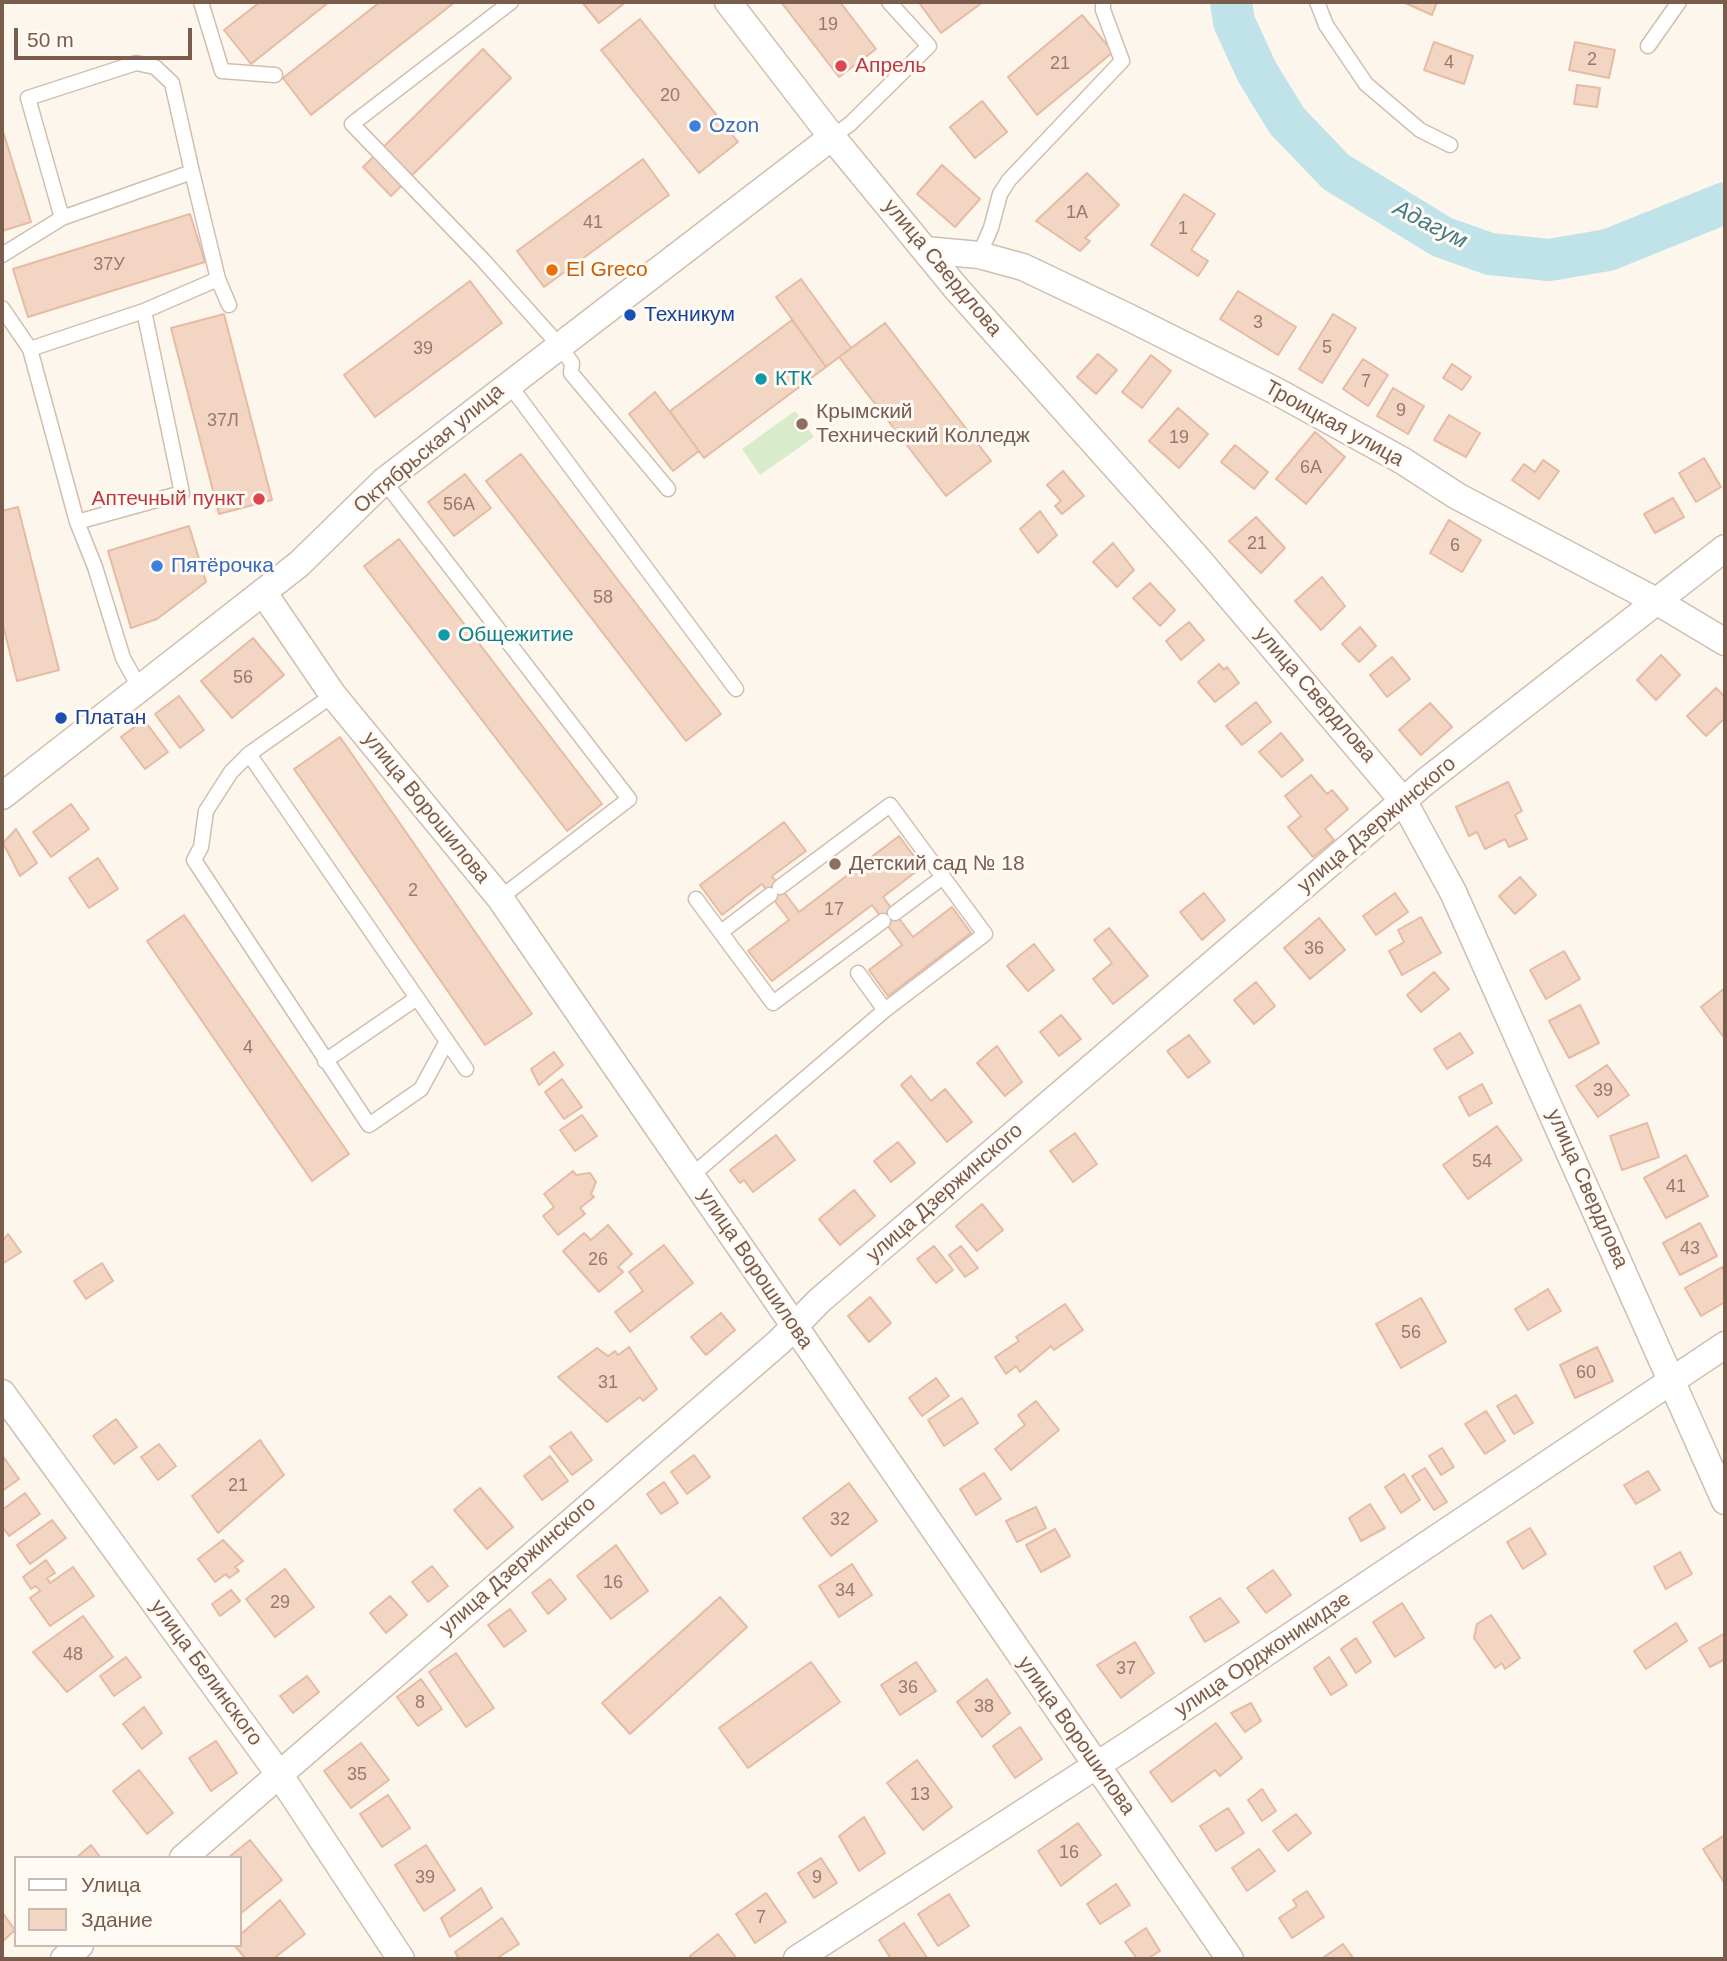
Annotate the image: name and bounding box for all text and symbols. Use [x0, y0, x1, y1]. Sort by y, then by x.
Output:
scale bar [18, 14, 196, 58]
house number: 19 [818, 14, 838, 36]
text: 50 m [27, 28, 74, 51]
house number: 2 [1587, 49, 1597, 71]
house number: 4 [1444, 52, 1454, 74]
place label: Апрель [855, 53, 926, 79]
house number: 21 [1050, 53, 1070, 75]
marker: Апрель [833, 58, 849, 74]
house number: 20 [660, 85, 680, 107]
place label: Ozon [709, 113, 759, 139]
marker: Ozon [687, 118, 703, 134]
street label: улица Свердлова [877, 194, 1007, 342]
water label: Адагум [1388, 195, 1472, 255]
house number: 1А [1066, 202, 1088, 224]
house number: 41 [583, 212, 603, 234]
house number: 1 [1178, 218, 1188, 240]
house number: 37У [93, 254, 125, 276]
place label: El Greco [566, 257, 648, 283]
marker: El Greco [544, 262, 560, 278]
place label: Техникум [644, 302, 735, 328]
marker: Техникум [622, 307, 638, 323]
house number: 3 [1253, 312, 1263, 334]
house number: 5 [1322, 337, 1332, 359]
house number: 39 [413, 338, 433, 360]
place label: КТК [775, 366, 812, 392]
marker: КТК [753, 371, 769, 387]
house number: 7 [1361, 371, 1371, 393]
street label: Троицкая улица [1260, 375, 1408, 473]
street label: Октябрьская улица [349, 379, 509, 519]
place label: Крымский Технический Колледж [816, 399, 1030, 449]
house number: 9 [1396, 400, 1406, 422]
house number: 37Л [207, 410, 239, 432]
marker: Крымский Технический Колледж [794, 416, 810, 432]
house number: 19 [1169, 427, 1189, 449]
house number: 6А [1300, 457, 1322, 479]
place label: Аптечный пункт [92, 486, 245, 512]
marker: Аптечный пункт [251, 491, 267, 507]
house number: 56А [443, 494, 475, 516]
house number: 21 [1247, 533, 1267, 555]
house number: 6 [1450, 535, 1460, 557]
place label: Пятёрочка [171, 553, 274, 579]
marker: Пятёрочка [149, 558, 165, 574]
house number: 58 [593, 587, 613, 609]
place label: Общежитие [458, 622, 574, 648]
street label: улица Свердлова [1249, 622, 1381, 768]
marker: Общежитие [436, 627, 452, 643]
house number: 56 [233, 667, 253, 689]
place label: Платан [75, 705, 146, 731]
marker: Платан [53, 710, 69, 726]
street label: улица Ворошилова [357, 727, 495, 889]
street label: улица Дзержинского [1293, 751, 1461, 899]
place label: Детский сад № 18 [849, 851, 1025, 877]
marker: Детский сад № 18 [827, 856, 843, 872]
house number: 2 [408, 880, 418, 902]
house number: 17 [824, 899, 844, 921]
house number: 36 [1304, 938, 1324, 960]
house number: 4 [243, 1037, 253, 1059]
house number: 39 [1593, 1080, 1613, 1102]
street label: улица Свердлова [1541, 1106, 1633, 1272]
street label: улица Дзержинского [862, 1118, 1028, 1268]
house number: 54 [1472, 1151, 1492, 1173]
house number: 41 [1666, 1176, 1686, 1198]
street label: улица Ворошилова [692, 1184, 818, 1354]
house number: 43 [1680, 1238, 1700, 1260]
house number: 26 [588, 1249, 608, 1271]
house number: 56 [1401, 1322, 1421, 1344]
house number: 60 [1576, 1362, 1596, 1384]
house number: 31 [598, 1372, 618, 1394]
house number: 21 [228, 1475, 248, 1497]
street label: улица Дзержинского [435, 1491, 601, 1641]
house number: 32 [830, 1509, 850, 1531]
house number: 16 [603, 1572, 623, 1594]
house number: 34 [835, 1580, 855, 1602]
street label: улица Орджоникидзе [1170, 1587, 1356, 1723]
house number: 29 [270, 1592, 290, 1614]
street label: улица Белинского [145, 1595, 267, 1751]
house number: 48 [63, 1644, 83, 1666]
street label: улица Ворошилова [1012, 1652, 1140, 1820]
house number: 37 [1116, 1658, 1136, 1680]
house number: 36 [898, 1677, 918, 1699]
house number: 8 [415, 1692, 425, 1714]
house number: 38 [974, 1696, 994, 1718]
house number: 35 [347, 1764, 367, 1786]
house number: 13 [910, 1784, 930, 1806]
house number: 16 [1059, 1842, 1079, 1864]
legend [14, 1856, 242, 1947]
house number: 39 [415, 1867, 435, 1889]
house number: 9 [812, 1867, 822, 1889]
text: Улица [81, 1873, 141, 1896]
house number: 7 [756, 1907, 766, 1929]
text: Здание [81, 1908, 153, 1931]

